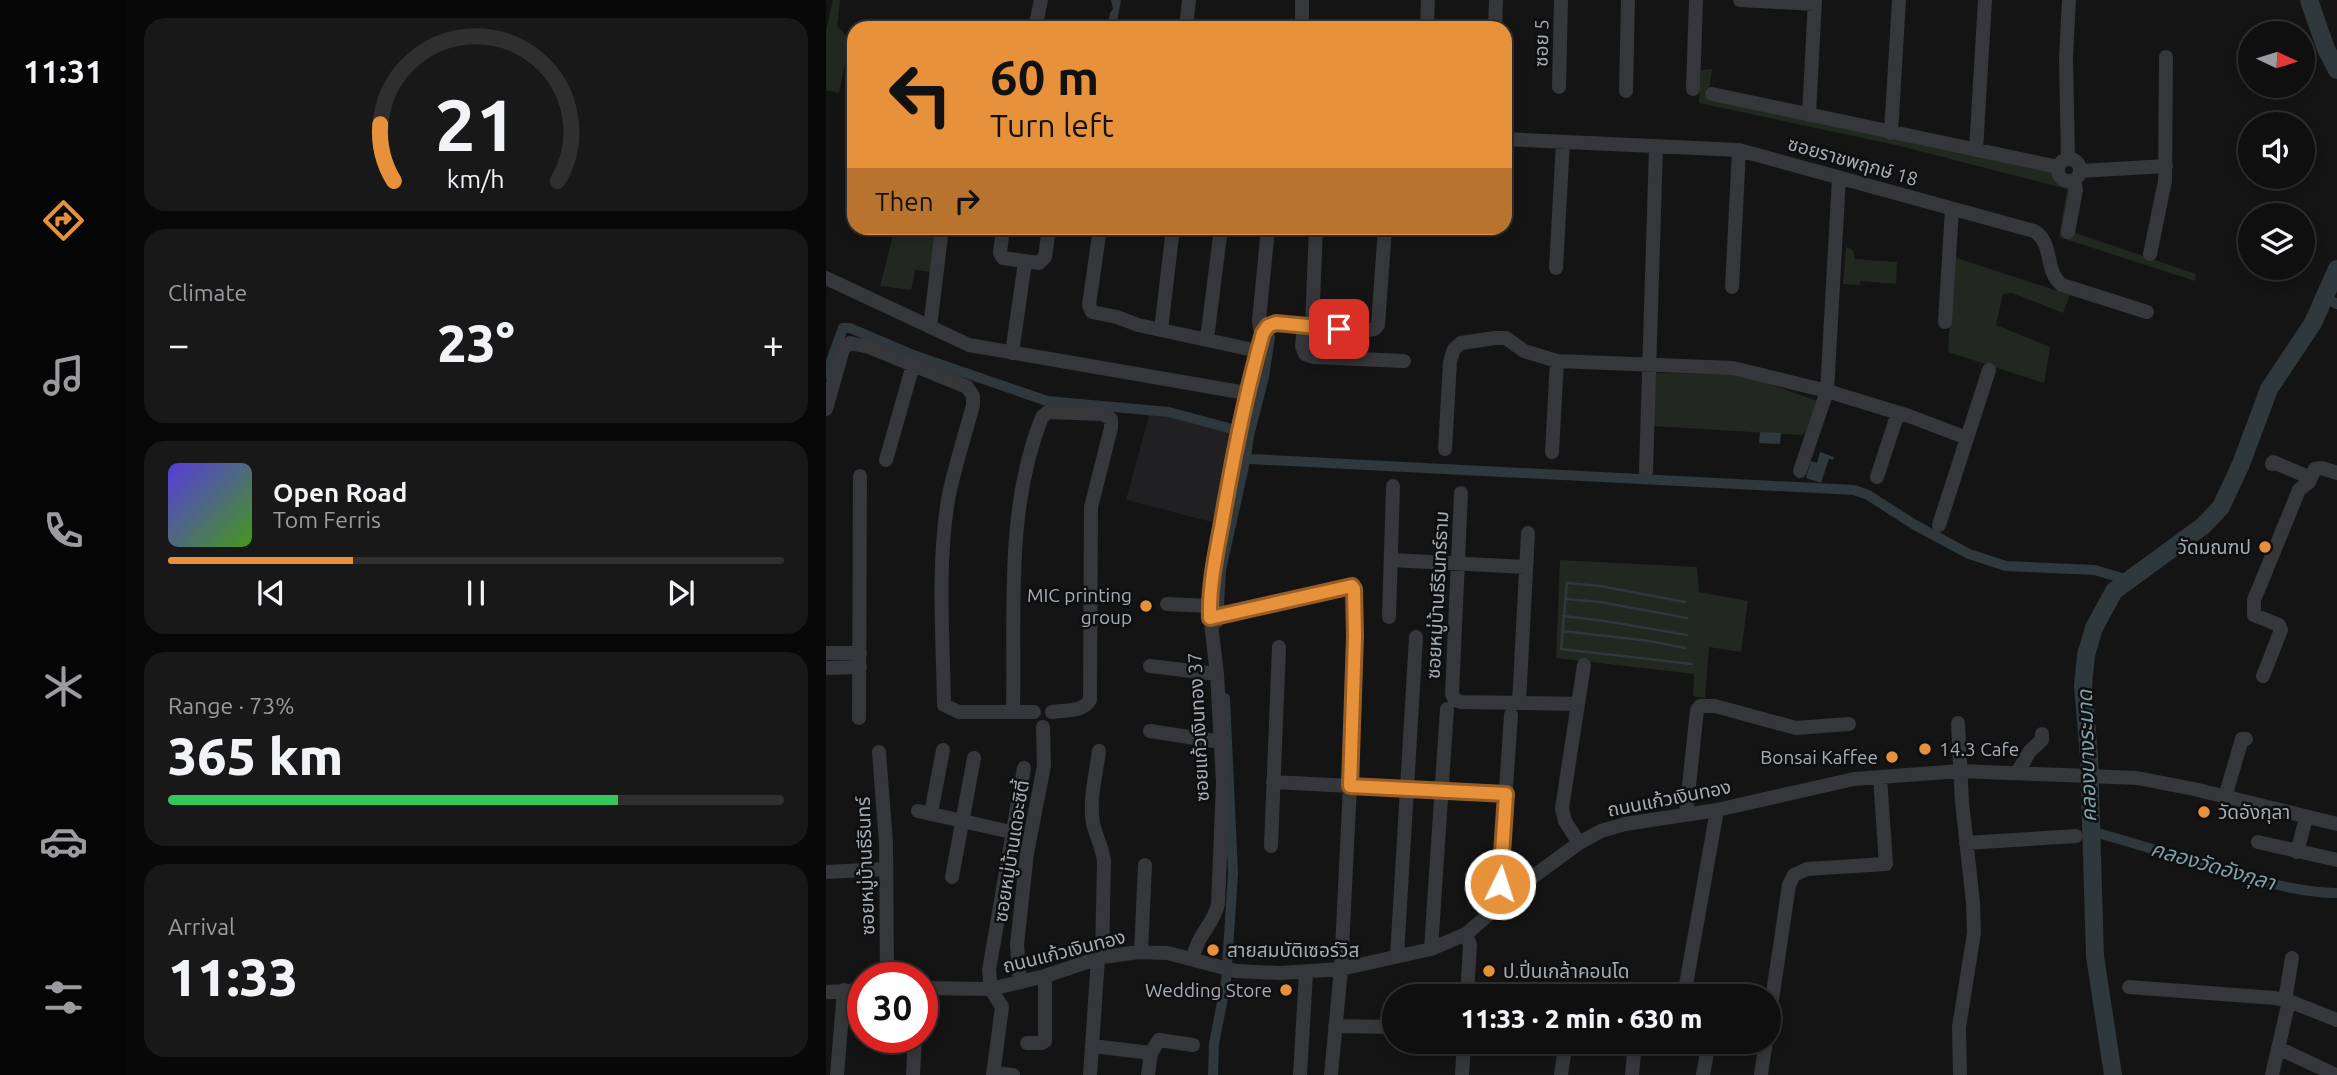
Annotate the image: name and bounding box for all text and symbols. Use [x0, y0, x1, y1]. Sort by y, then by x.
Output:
street label: ซอย 5 [1530, 19, 1552, 67]
north arrow [2238, 21, 2315, 98]
map controls [2238, 21, 2315, 280]
icon: left [875, 49, 966, 140]
text: 60 m [990, 49, 1099, 104]
text: 11:31 [23, 53, 103, 89]
text: 21 [435, 83, 517, 165]
text: Turn left [990, 107, 1114, 143]
button: sound [2238, 112, 2315, 189]
street label: ซอยราชพฤกษ์ 18 [1785, 132, 1921, 190]
text: km/h [447, 165, 505, 193]
icon: right [948, 182, 986, 220]
text: Then [875, 187, 934, 216]
icon: directions [39, 196, 88, 245]
button: layers [2238, 203, 2315, 280]
text: Climate [168, 280, 247, 305]
pin [1309, 299, 1369, 359]
icon: arrive [1320, 310, 1358, 348]
text: 23° [437, 314, 515, 372]
text: − [168, 323, 189, 365]
text: + [763, 323, 784, 365]
icon: music [39, 351, 88, 400]
text: Open Road [273, 478, 407, 507]
icon: phone [39, 506, 88, 555]
text: Tom Ferris [273, 507, 381, 532]
street label: ซอยหมู่บ้านธีรินทร์ธาม [1422, 510, 1454, 680]
place label: วัดมณฑป [2178, 536, 2251, 558]
marker: วัดมณฑป [2257, 539, 2273, 555]
icon: previous [252, 574, 290, 612]
icon: pause [457, 574, 495, 612]
icon: next [662, 574, 700, 612]
place label: MIC printing group [1027, 584, 1132, 628]
marker: MIC printing group [1138, 598, 1154, 614]
street label: ซอยแก้วเงินทอง 37 [1183, 652, 1213, 802]
icon: climate [39, 662, 88, 711]
water label: คลองบางระมาด [2072, 688, 2100, 823]
text: Range · 73% [168, 693, 295, 718]
text: 365 km [168, 727, 343, 785]
place label: 14.3 Cafe [1939, 738, 2019, 760]
marker: 14.3 Cafe [1917, 741, 1933, 757]
place label: Bonsai Kaffee [1760, 746, 1878, 768]
marker: Bonsai Kaffee [1884, 749, 1900, 765]
street label: ถนนแก้วเงินทอง [1605, 775, 1733, 821]
street label: ซอยหมู่บ้านเดอะซิตี้ [987, 778, 1035, 924]
street label: ซอยหมู่บ้านธีรินทร์ [852, 795, 880, 936]
place label: วัดอังกุลา [2218, 801, 2290, 824]
marker: วัดอังกุลา [2196, 804, 2212, 820]
icon: car [39, 817, 88, 866]
water label: คลองวัดอังกุลา [2148, 836, 2279, 897]
position arrow [1463, 847, 1537, 921]
text: Arrival [168, 914, 235, 939]
street label: ถนนแก้วเงินทอง [1000, 925, 1128, 977]
place label: สายสมบัติเซอร์วิส [1227, 939, 1359, 961]
marker: สายสมบัติเซอร์วิส [1205, 942, 1221, 958]
text: 11:33 [168, 948, 298, 1006]
place label: ป.ปิ่นเกล้าคอนโด [1503, 959, 1629, 982]
speed limit sign: 30 [847, 962, 938, 1053]
marker: ป.ปิ่นเกล้าคอนโด [1481, 963, 1497, 979]
icon: filters [39, 973, 88, 1022]
place label: Wedding Store [1145, 979, 1272, 1001]
marker: Wedding Store [1278, 982, 1294, 998]
text: 11:33 · 2 min · 630 m [1461, 1004, 1702, 1033]

